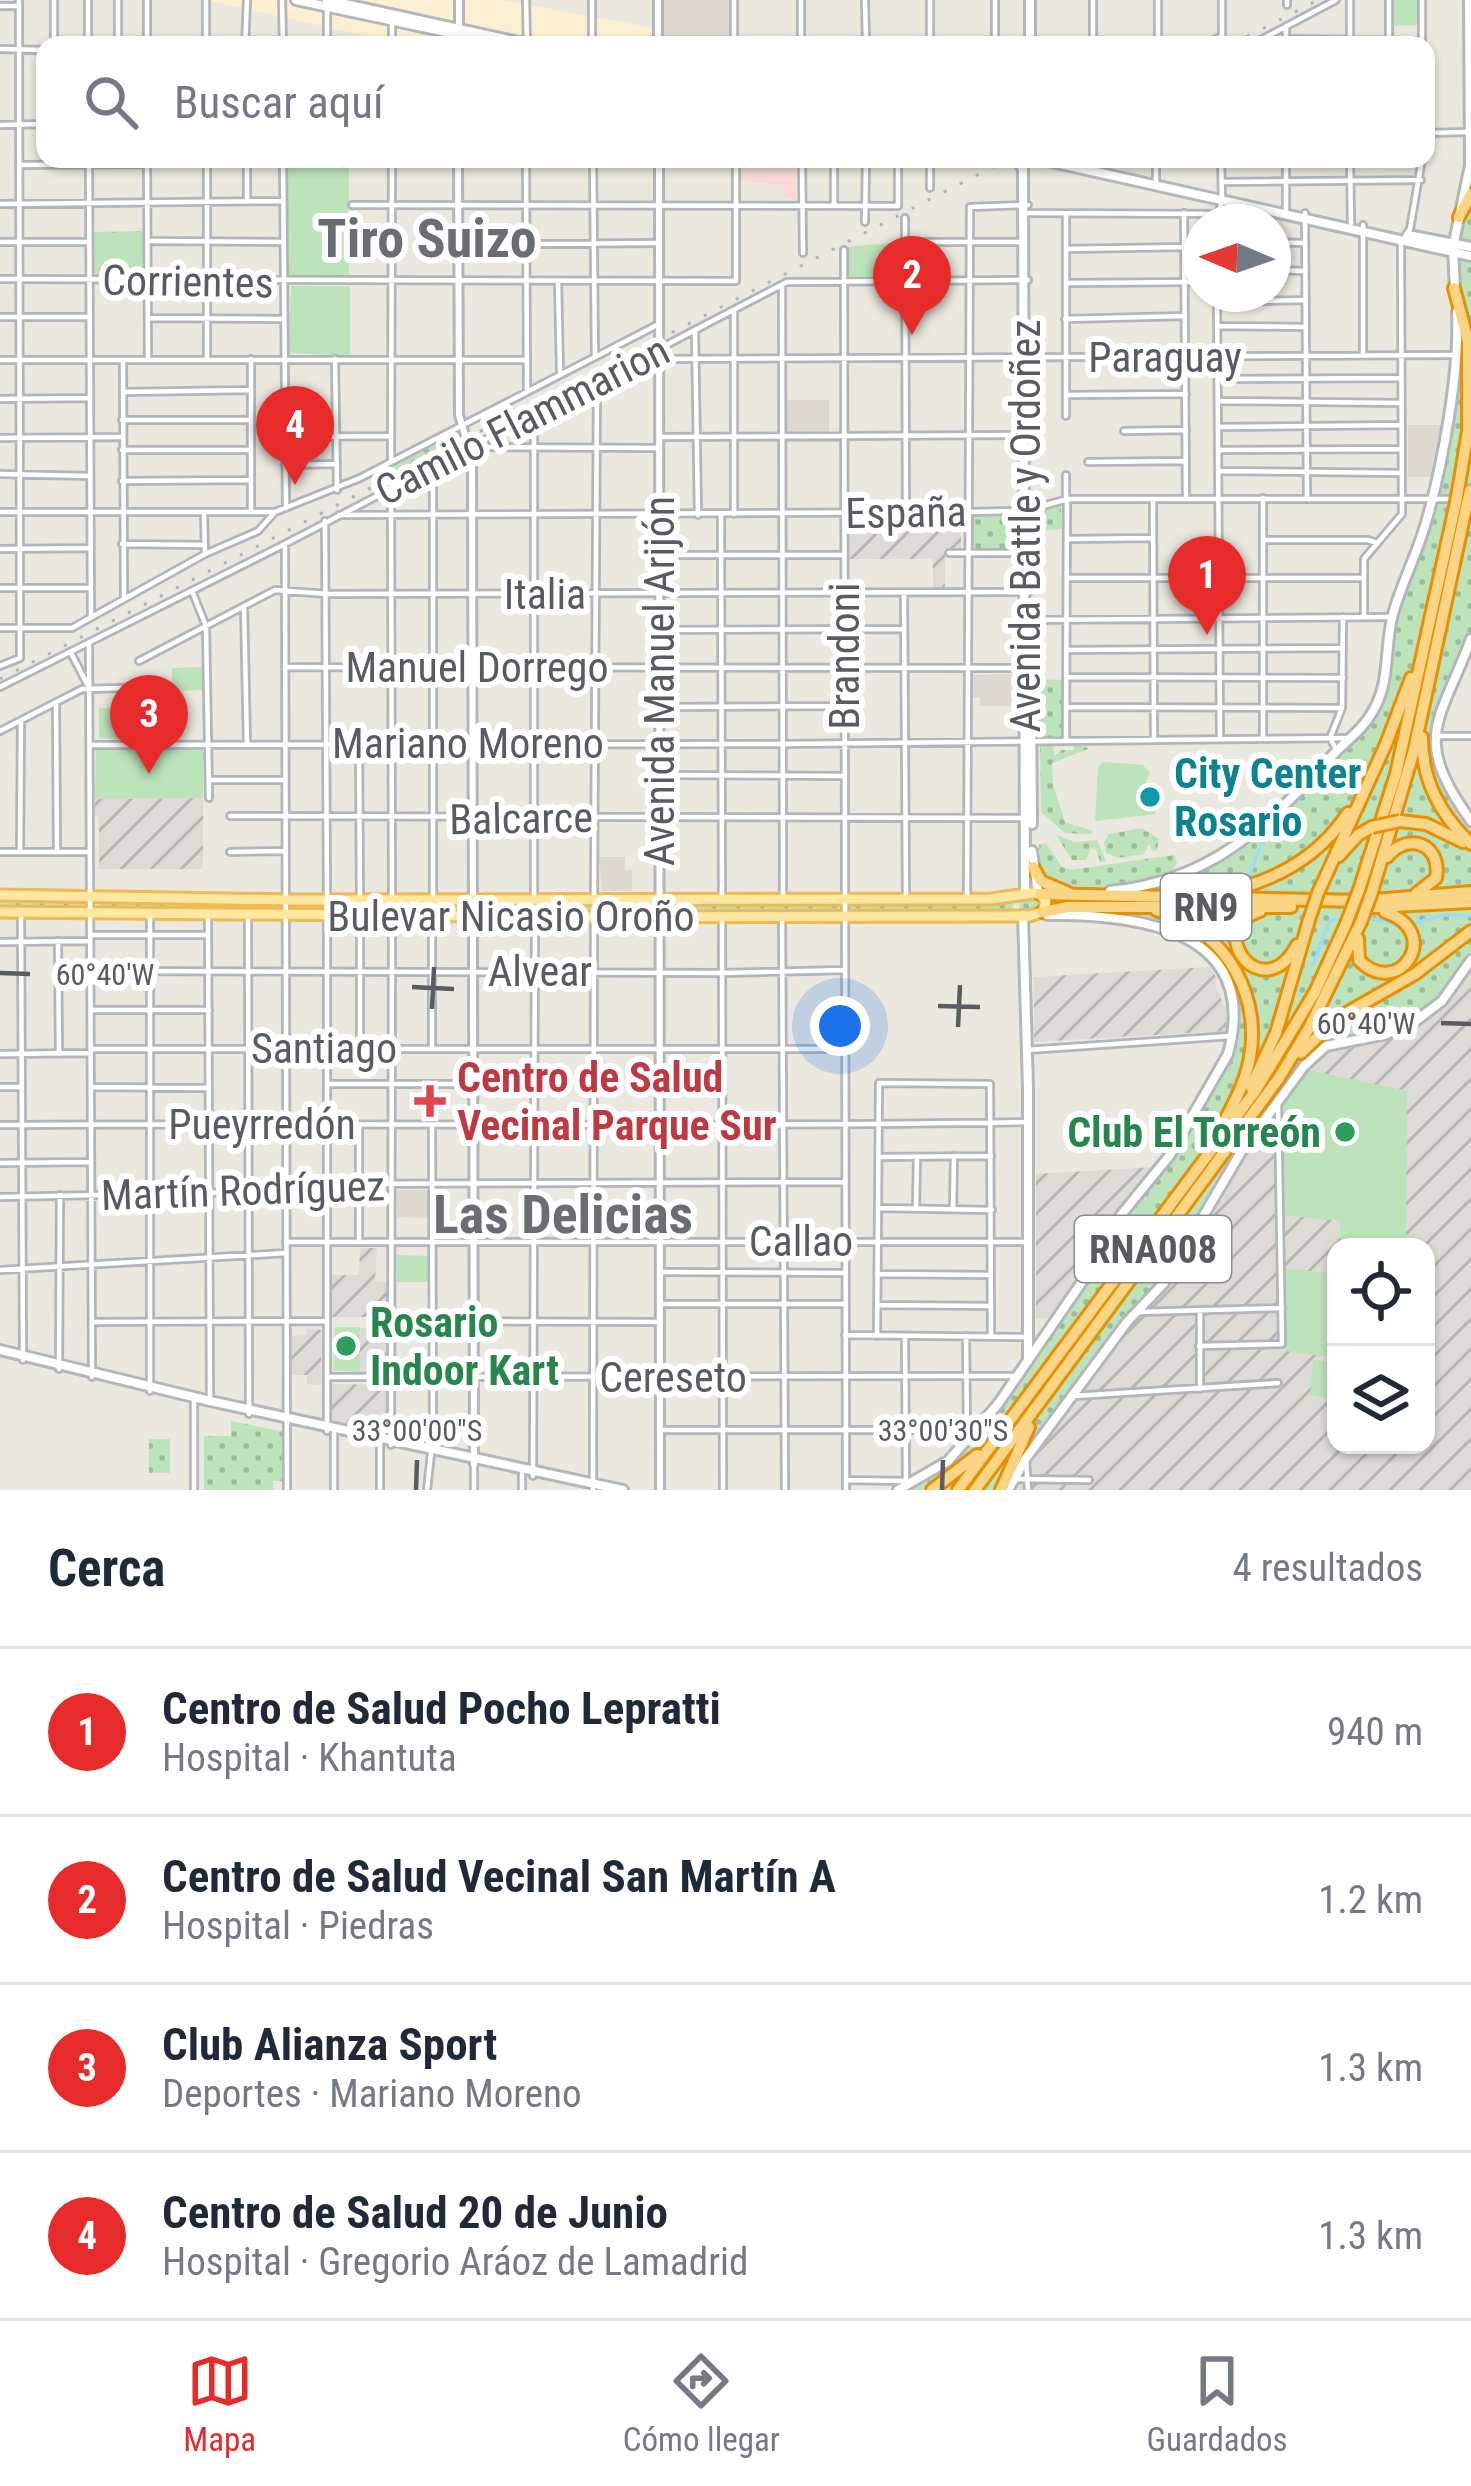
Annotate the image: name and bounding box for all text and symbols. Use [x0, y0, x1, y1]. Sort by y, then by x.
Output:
search box [36, 36, 1435, 168]
icon: search [78, 69, 144, 135]
text: Buscar aquí [174, 76, 384, 129]
north arrow [1183, 204, 1291, 312]
district label: Tiro Suizo [317, 207, 537, 270]
pin: 2 [873, 236, 951, 335]
street label: Corrientes [102, 256, 274, 307]
street label: Avenida Battle y Ordoñez [1001, 319, 1050, 733]
street label: Camilo Flammarion [367, 325, 677, 516]
street label: Paraguay [1088, 333, 1242, 382]
pin: 4 [256, 386, 334, 485]
street label: España [845, 487, 967, 538]
street label: Avenida Manuel Arijón [635, 496, 684, 866]
pin: 1 [1168, 536, 1246, 635]
street label: Italia [504, 570, 586, 619]
street label: Brandoni [820, 582, 869, 730]
street label: Manuel Dorrego [345, 643, 609, 692]
pin: 3 [110, 675, 188, 774]
street label: Mariano Moreno [332, 719, 604, 768]
place label: City Center Rosario [1174, 749, 1361, 846]
marker: City Center Rosario [1137, 784, 1163, 810]
street label: Balcarce [449, 793, 593, 844]
road number: RN9 [1161, 874, 1251, 940]
street label: Bulevar Nicasio Oroño [327, 892, 695, 941]
street label: Alvear [488, 947, 592, 996]
text: 60°40'W [56, 957, 154, 992]
your location [810, 996, 870, 1056]
text: 60°40'W [1317, 1006, 1415, 1041]
street label: Santiago [251, 1024, 397, 1073]
place label: Centro de Salud Vecinal Parque Sur [457, 1053, 777, 1150]
marker: Centro de Salud Vecinal Parque Sur [414, 1085, 446, 1117]
street label: Pueyrredón [168, 1100, 356, 1149]
place label: Club El Torreón [1067, 1108, 1321, 1157]
marker: Club El Torreón [1332, 1119, 1358, 1145]
street label: Martín Rodríguez [100, 1161, 386, 1220]
district label: Las Delicias [433, 1183, 693, 1246]
road number: RNA008 [1075, 1216, 1231, 1282]
street label: Callao [749, 1217, 853, 1266]
map controls [1327, 1238, 1435, 1454]
button: locate [1327, 1238, 1435, 1346]
place label: Rosario Indoor Kart [370, 1298, 559, 1395]
marker: Rosario Indoor Kart [333, 1333, 359, 1359]
button: layers [1327, 1346, 1435, 1454]
street label: Cereseto [599, 1353, 747, 1402]
text: 33°00'00"S [352, 1413, 482, 1448]
text: 33°00'30"S [878, 1413, 1008, 1448]
text: Cerca [48, 1539, 165, 1598]
text: 4 resultados [1232, 1545, 1423, 1591]
text: Centro de Salud Pocho Lepratti [162, 1682, 721, 1735]
text: 1 [77, 1709, 97, 1755]
text: 940 m [1327, 1709, 1423, 1755]
text: Hospital · Khantuta [162, 1735, 457, 1781]
text: Centro de Salud Vecinal San Martín A [162, 1850, 836, 1903]
text: 2 [77, 1877, 97, 1923]
text: 1.2 km [1318, 1877, 1423, 1923]
text: Hospital · Piedras [162, 1903, 434, 1949]
text: Club Alianza Sport [162, 2018, 497, 2071]
text: 3 [77, 2045, 97, 2091]
text: 1.3 km [1318, 2045, 1423, 2091]
text: Deportes · Mariano Moreno [162, 2071, 582, 2117]
text: Centro de Salud 20 de Junio [162, 2186, 668, 2239]
text: 4 [77, 2213, 97, 2259]
text: 1.3 km [1318, 2213, 1423, 2259]
text: Hospital · Gregorio Aráoz de Lamadrid [162, 2239, 748, 2285]
tab: Mapa [183, 2348, 256, 2459]
tab: Cómo llegar [623, 2348, 780, 2459]
tab: Guardados [1146, 2348, 1288, 2459]

